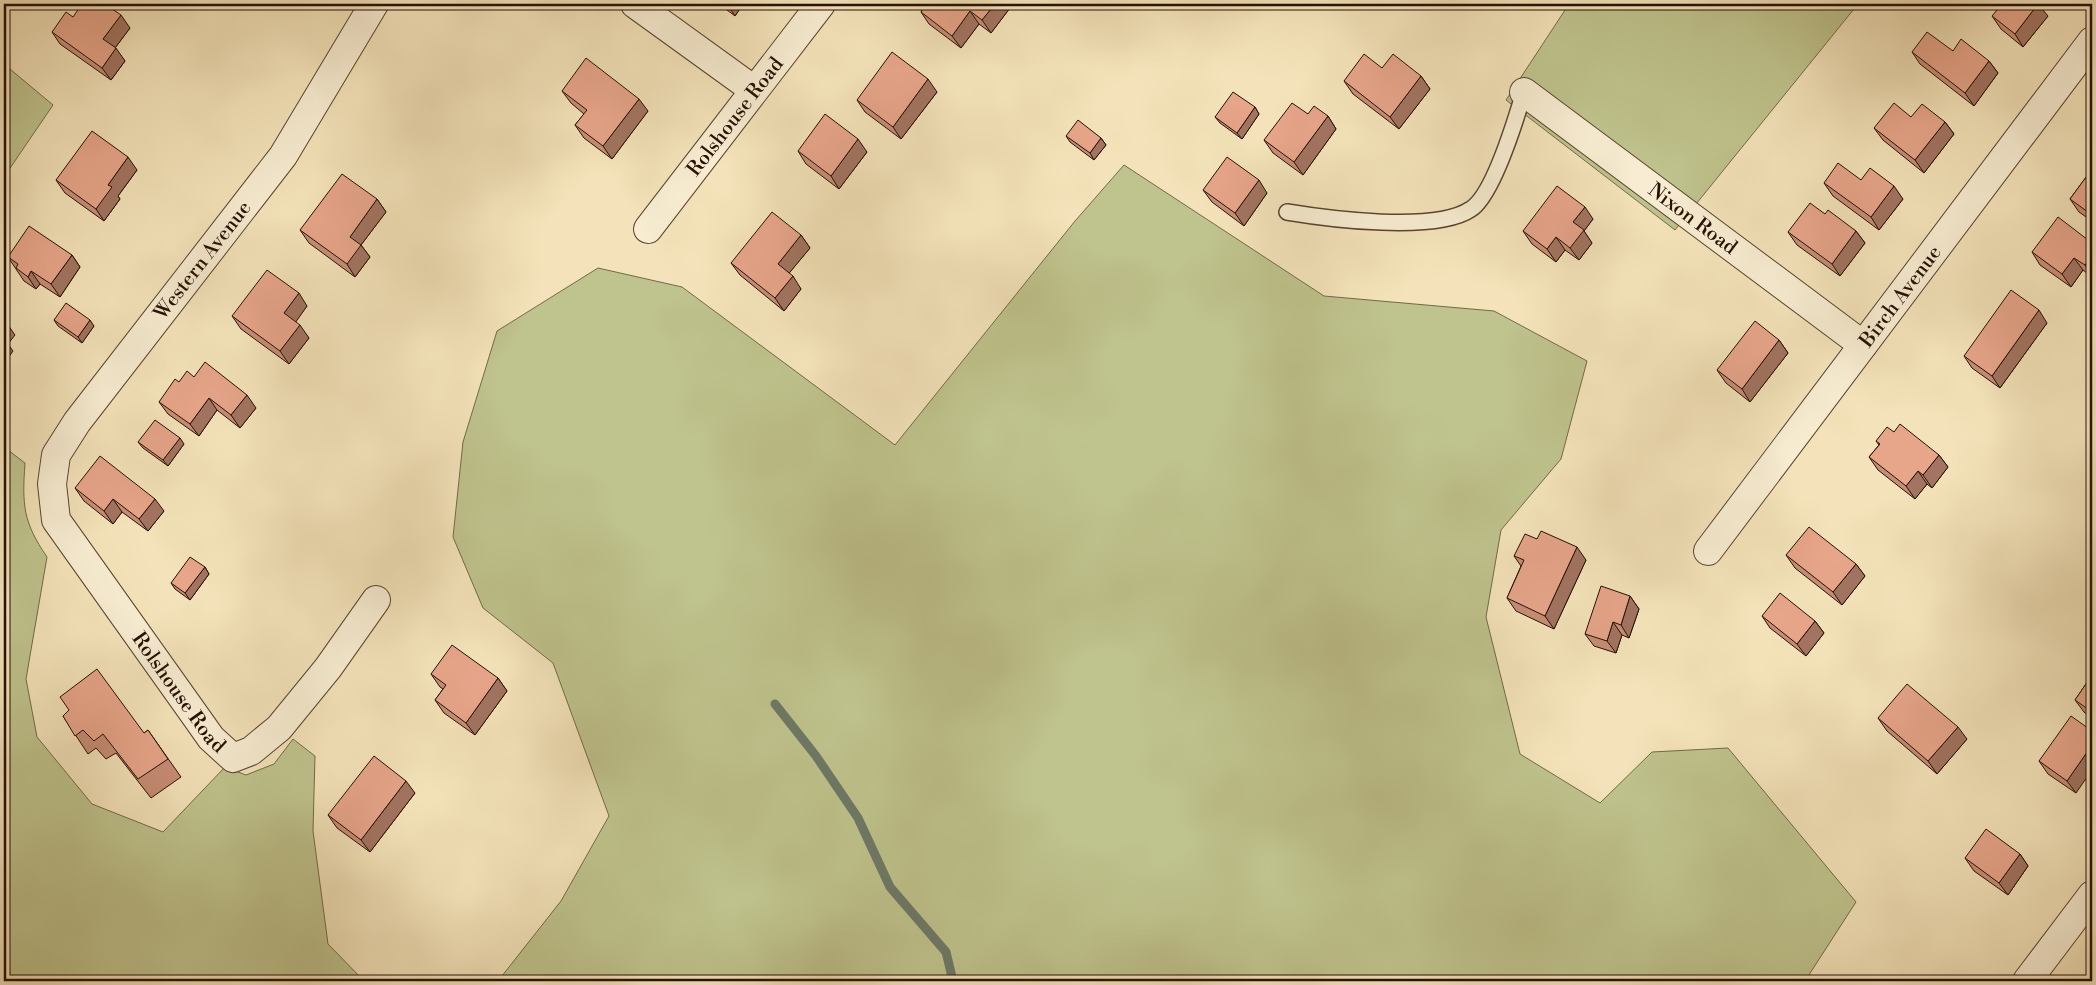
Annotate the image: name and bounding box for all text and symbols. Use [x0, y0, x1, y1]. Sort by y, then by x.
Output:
street label: Rolshouse Road [682, 52, 790, 182]
street label: Nixon Road [1643, 178, 1742, 261]
street label: Western Avenue [148, 197, 257, 326]
street label: Birch Avenue [1854, 241, 1947, 354]
street label: Rolshouse Road [126, 628, 231, 760]

